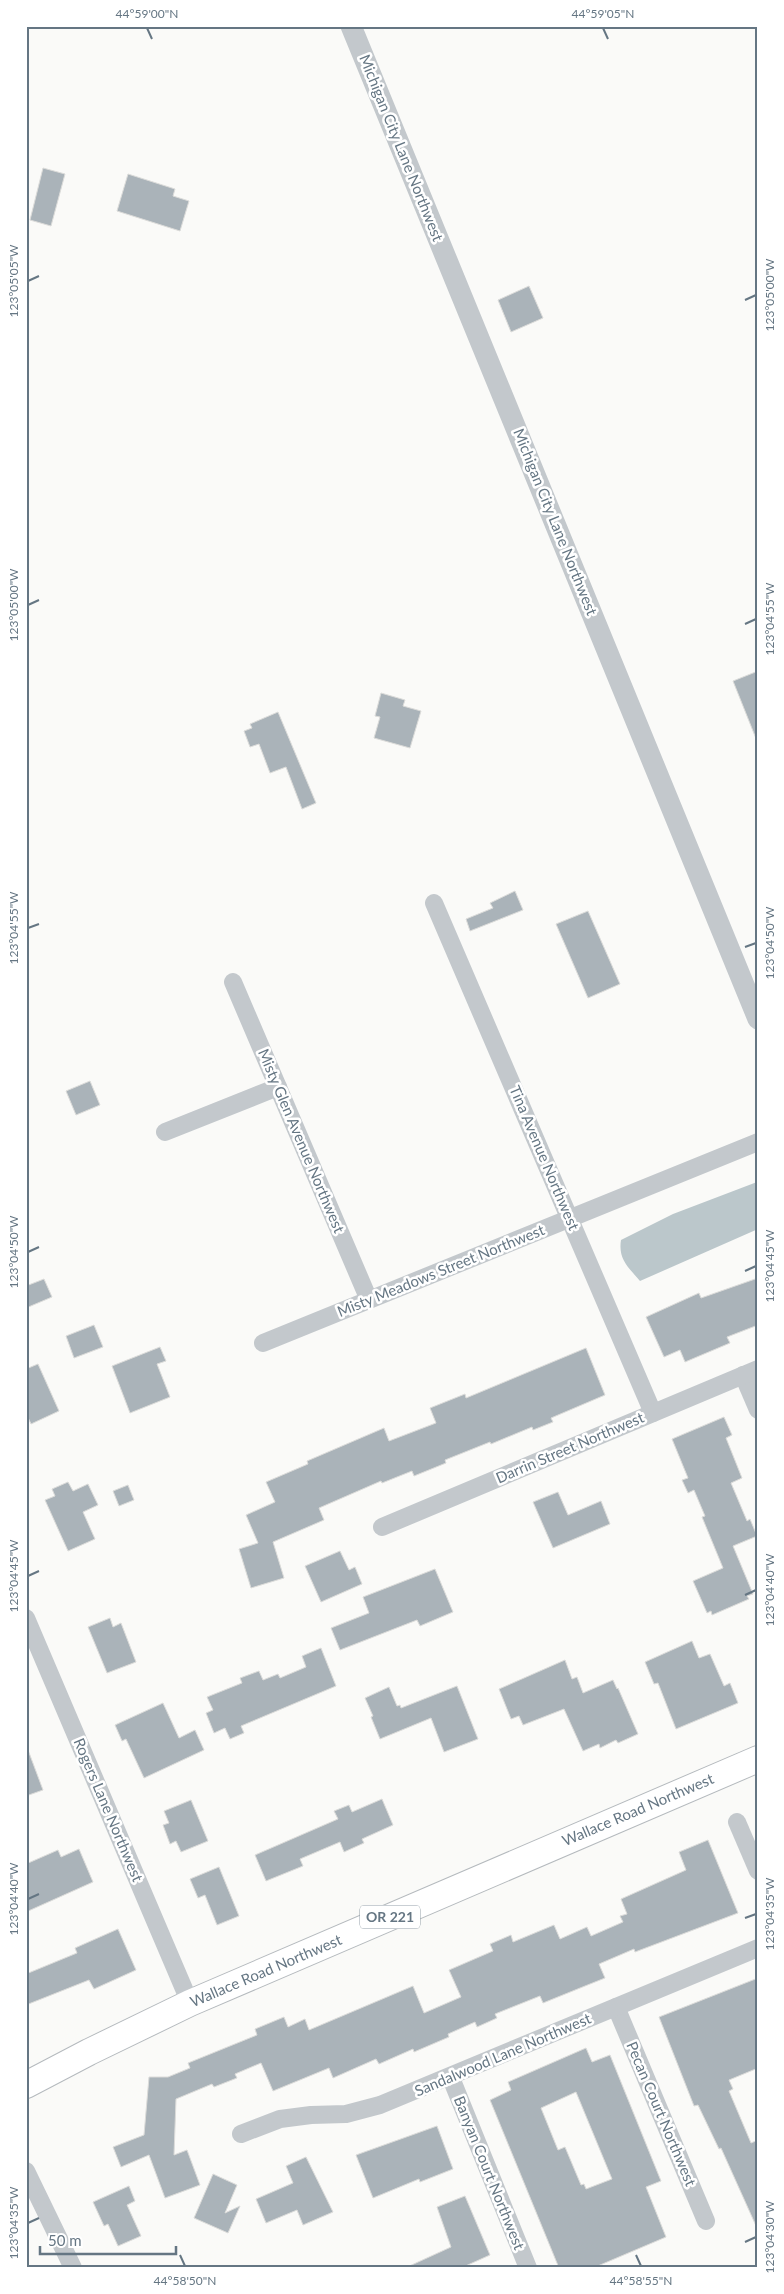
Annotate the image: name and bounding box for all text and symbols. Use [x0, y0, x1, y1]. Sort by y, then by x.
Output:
text: 44°59'00"N [116, 6, 178, 21]
text: 44°59'05"N [572, 6, 634, 21]
street label: Michigan City Lane Northwest [356, 52, 448, 244]
text: 123°05'05"W [6, 244, 21, 318]
text: 123°05'00"W [762, 258, 777, 332]
street label: Michigan City Lane Northwest [510, 426, 602, 618]
text: 123°05'00"W [6, 568, 21, 642]
text: 123°04'55"W [762, 582, 777, 656]
text: 123°04'55"W [6, 891, 21, 965]
text: 123°04'50"W [762, 906, 777, 980]
street label: Misty Glen Avenue Northwest [255, 1046, 349, 1236]
street label: Tina Avenue Northwest [506, 1083, 584, 1233]
text: 123°04'50"W [6, 1215, 21, 1289]
street label: Misty Meadows Street Northwest [334, 1220, 548, 1320]
text: 123°04'45"W [762, 1229, 777, 1303]
street label: Darrin Street Northwest [493, 1407, 647, 1486]
text: 123°04'45"W [6, 1539, 21, 1613]
text: 123°04'40"W [762, 1553, 777, 1627]
street label: Rogers Lane Northwest [70, 1735, 148, 1885]
street label: Wallace Road Northwest [559, 1769, 717, 1849]
text: 123°04'40"W [6, 1862, 21, 1936]
text: 123°04'35"W [762, 1877, 777, 1951]
road number: OR 221 [360, 1905, 420, 1928]
street label: Wallace Road Northwest [187, 1930, 345, 2010]
street label: Sandalwood Lane Northwest [412, 2008, 594, 2099]
street label: Pecan Court Northwest [623, 2039, 701, 2189]
street label: Banyan Court Northwest [451, 2093, 529, 2253]
text: 123°04'35"W [6, 2186, 21, 2260]
text: 123°04'30"W [762, 2200, 777, 2274]
scale bar [40, 2224, 176, 2256]
text: 50 m [48, 2231, 82, 2249]
text: 44°58'50"N [154, 2273, 216, 2288]
text: 44°58'55"N [610, 2273, 672, 2288]

